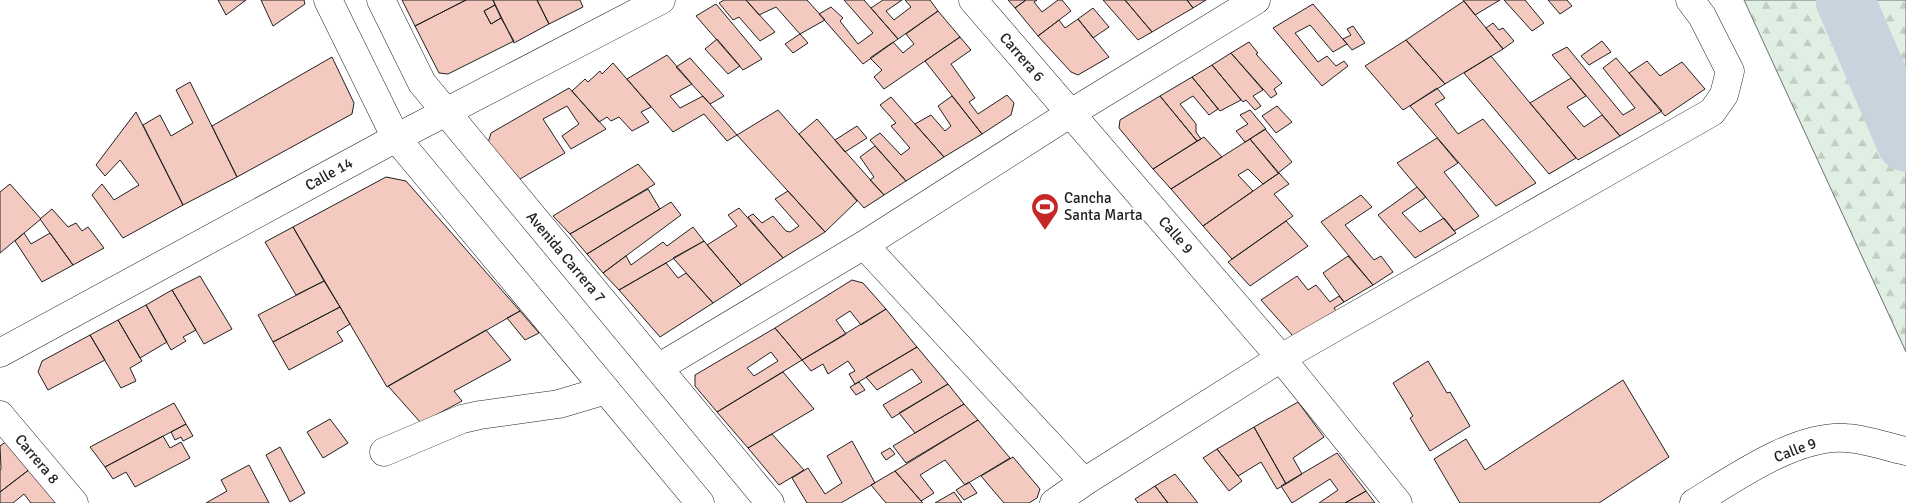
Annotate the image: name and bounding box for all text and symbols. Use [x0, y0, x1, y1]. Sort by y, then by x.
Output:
street label: Carrera 6 [996, 29, 1048, 85]
street label: Calle 14 [302, 154, 356, 194]
place label: Cancha Santa Marta [1064, 189, 1143, 224]
sports icon: Cancha Santa Marta [1030, 192, 1060, 231]
street label: Avenida Carrera 7 [523, 208, 609, 306]
street label: Calle 9 [1155, 213, 1197, 257]
street label: Carrera 8 [11, 431, 63, 487]
street label: Calle 9 [1771, 434, 1819, 466]

